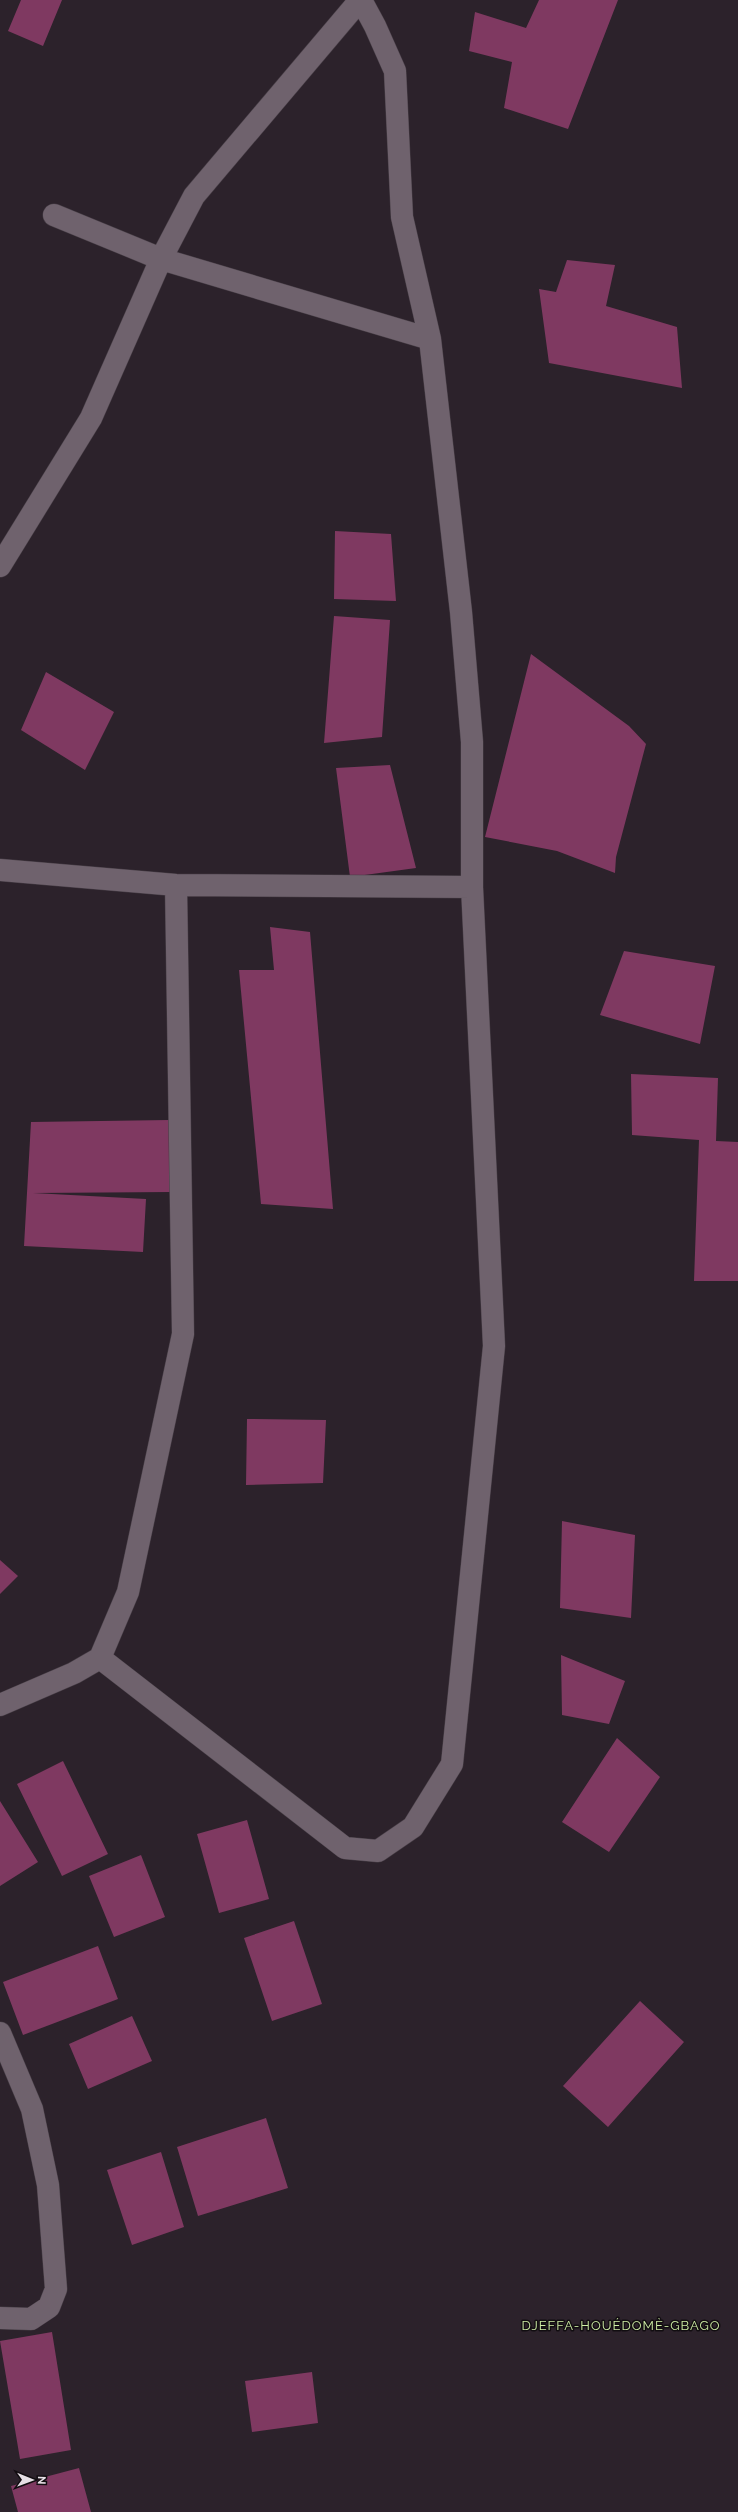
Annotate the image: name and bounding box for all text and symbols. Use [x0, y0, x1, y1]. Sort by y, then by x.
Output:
district label: DJEFFA-HOUÉDOMÈ-GBAGO [521, 2318, 721, 2333]
north arrow [12, 2460, 52, 2500]
text: N [35, 2476, 48, 2484]

